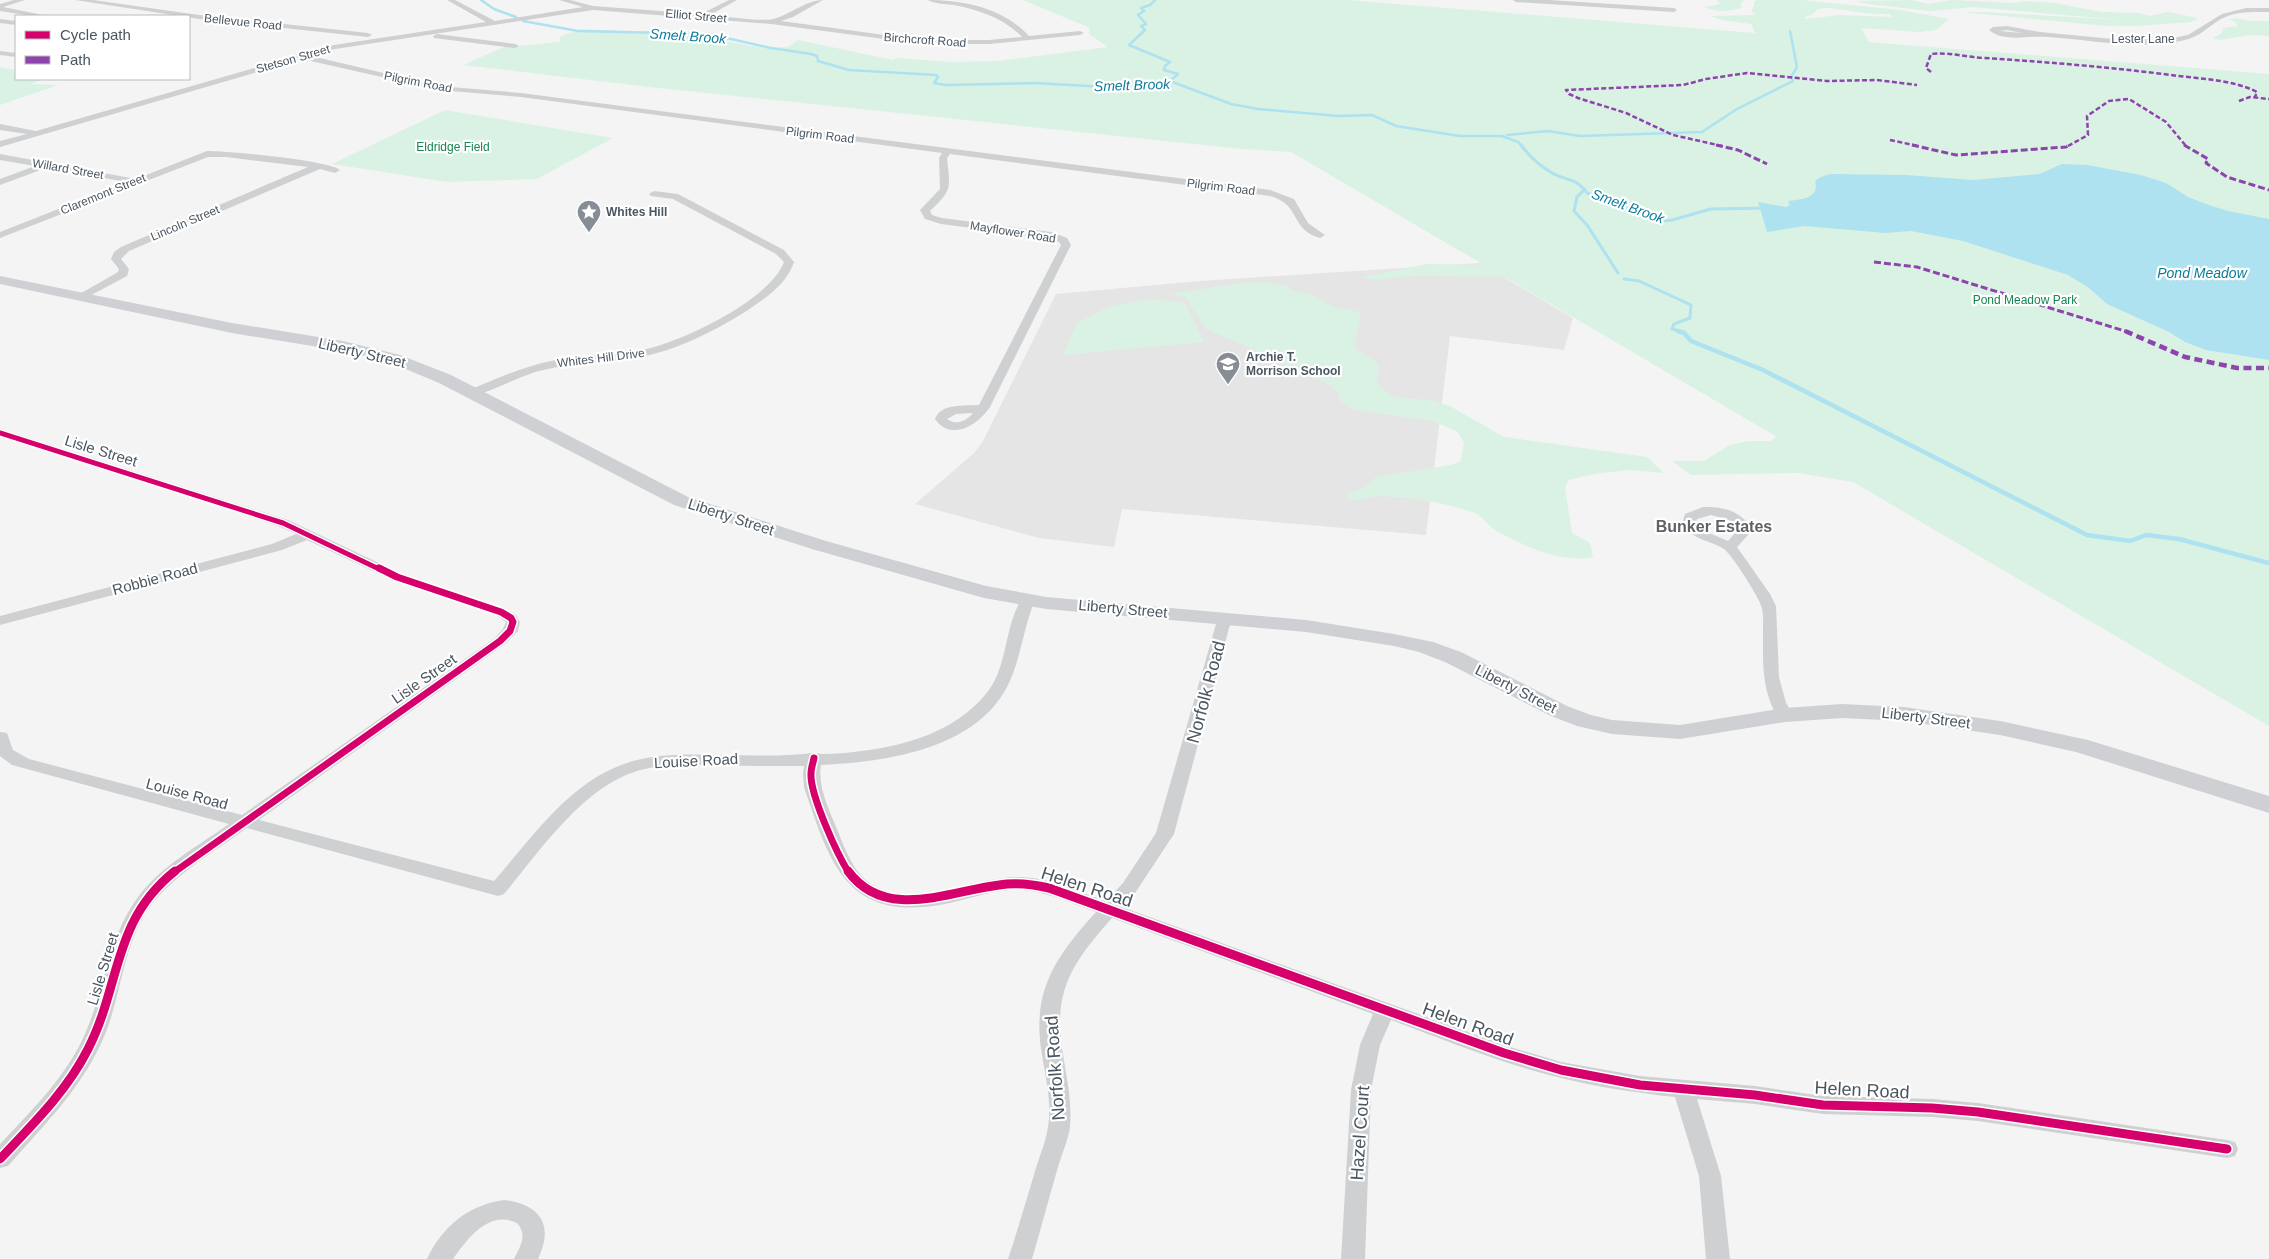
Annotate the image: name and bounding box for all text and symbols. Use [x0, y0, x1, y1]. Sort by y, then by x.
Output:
street label: Elliot Street [665, 6, 728, 26]
street label: Bellevue Road [203, 11, 283, 33]
legend [15, 15, 190, 80]
water label: Smelt Brook [649, 25, 728, 47]
text: Cycle path [60, 26, 131, 43]
street label: Birchcroft Road [883, 30, 967, 50]
street label: Lester Lane [2111, 32, 2175, 46]
street label: Stetson Street [255, 42, 332, 76]
text: Path [60, 51, 91, 68]
street label: Pilgrim Road [383, 69, 453, 95]
water label: Smelt Brook [1094, 76, 1171, 94]
street label: Pilgrim Road [785, 124, 855, 146]
park label: Eldridge Field [416, 140, 490, 154]
street label: Willard Street [31, 156, 105, 182]
street label: Claremont Street [58, 170, 148, 217]
street label: Pilgrim Road [1186, 176, 1256, 198]
water label: Smelt Brook [1589, 185, 1667, 227]
place icon: Whites Hill [576, 199, 602, 233]
street label: Lincoln Street [148, 202, 222, 244]
place label: Whites Hill [606, 205, 667, 219]
street label: Mayflower Road [969, 218, 1057, 246]
water label: Pond Meadow [2157, 265, 2248, 281]
park label: Pond Meadow Park [1973, 293, 2078, 307]
street label: Liberty Street [317, 334, 408, 371]
street label: Whites Hill Drive [556, 346, 646, 370]
place label: Archie T. Morrison School [1246, 350, 1341, 378]
school or university icon: Archie T. Morrison School [1215, 351, 1241, 385]
street label: Lisle Street [63, 431, 140, 470]
street label: Liberty Street [686, 495, 777, 539]
district label: Bunker Estates [1656, 518, 1772, 535]
street label: Robbie Road [110, 559, 199, 598]
street label: Liberty Street [1078, 596, 1169, 621]
street label: Norfolk Road [1183, 639, 1229, 745]
street label: Lisle Street [388, 650, 460, 707]
street label: Liberty Street [1473, 661, 1561, 717]
street label: Liberty Street [1881, 704, 1972, 731]
street label: Louise Road [653, 750, 738, 771]
street label: Louise Road [144, 774, 230, 813]
street label: Helen Road [1039, 863, 1135, 911]
street label: Lisle Street [83, 930, 122, 1007]
street label: Helen Road [1420, 998, 1516, 1050]
street label: Norfolk Road [1041, 1015, 1069, 1121]
street label: Helen Road [1814, 1078, 1910, 1102]
street label: Hazel Court [1347, 1085, 1373, 1181]

